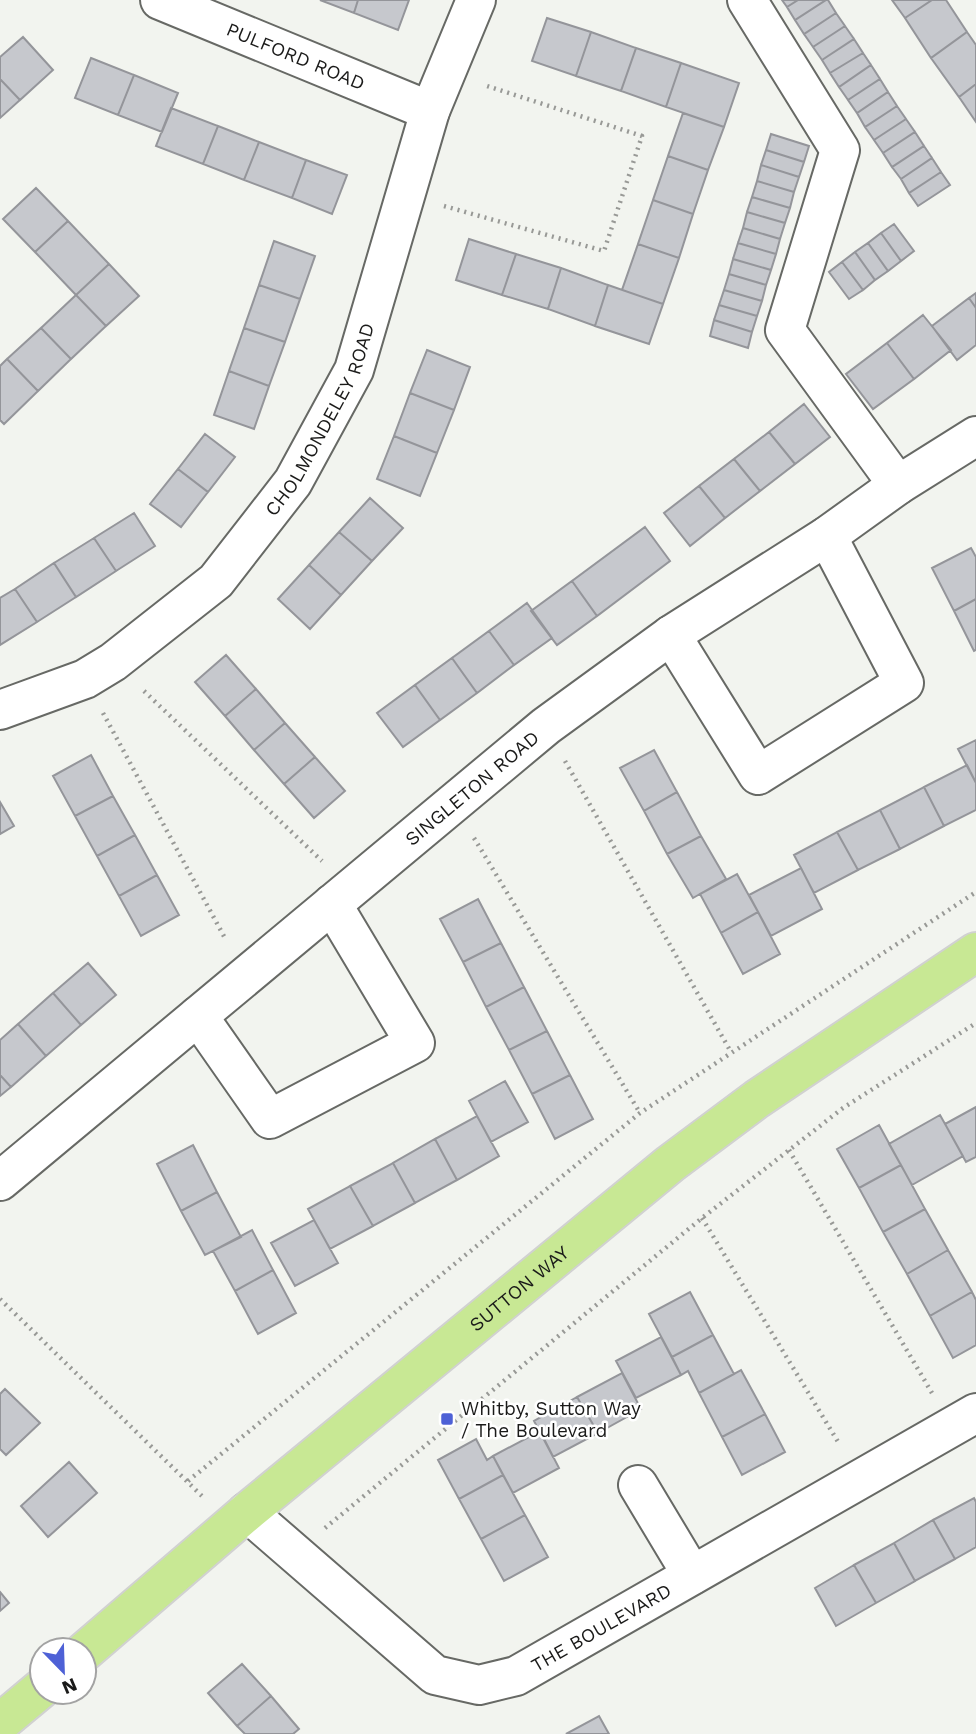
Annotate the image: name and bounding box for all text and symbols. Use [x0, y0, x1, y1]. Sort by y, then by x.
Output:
street label: PULFORD ROAD [223, 17, 369, 95]
street label: CHOLMONDELEY ROAD [260, 320, 379, 520]
street label: SINGLETON ROAD [400, 726, 543, 850]
street label: SUTTON WAY [464, 1241, 573, 1336]
place label: Whitby, Sutton Way / The Boulevard [461, 1397, 641, 1442]
marker: Whitby, Sutton Way / The Boulevard [439, 1411, 455, 1427]
street label: THE BOULEVARD [527, 1578, 675, 1676]
north arrow [28, 1636, 98, 1706]
text: N [58, 1673, 80, 1700]

